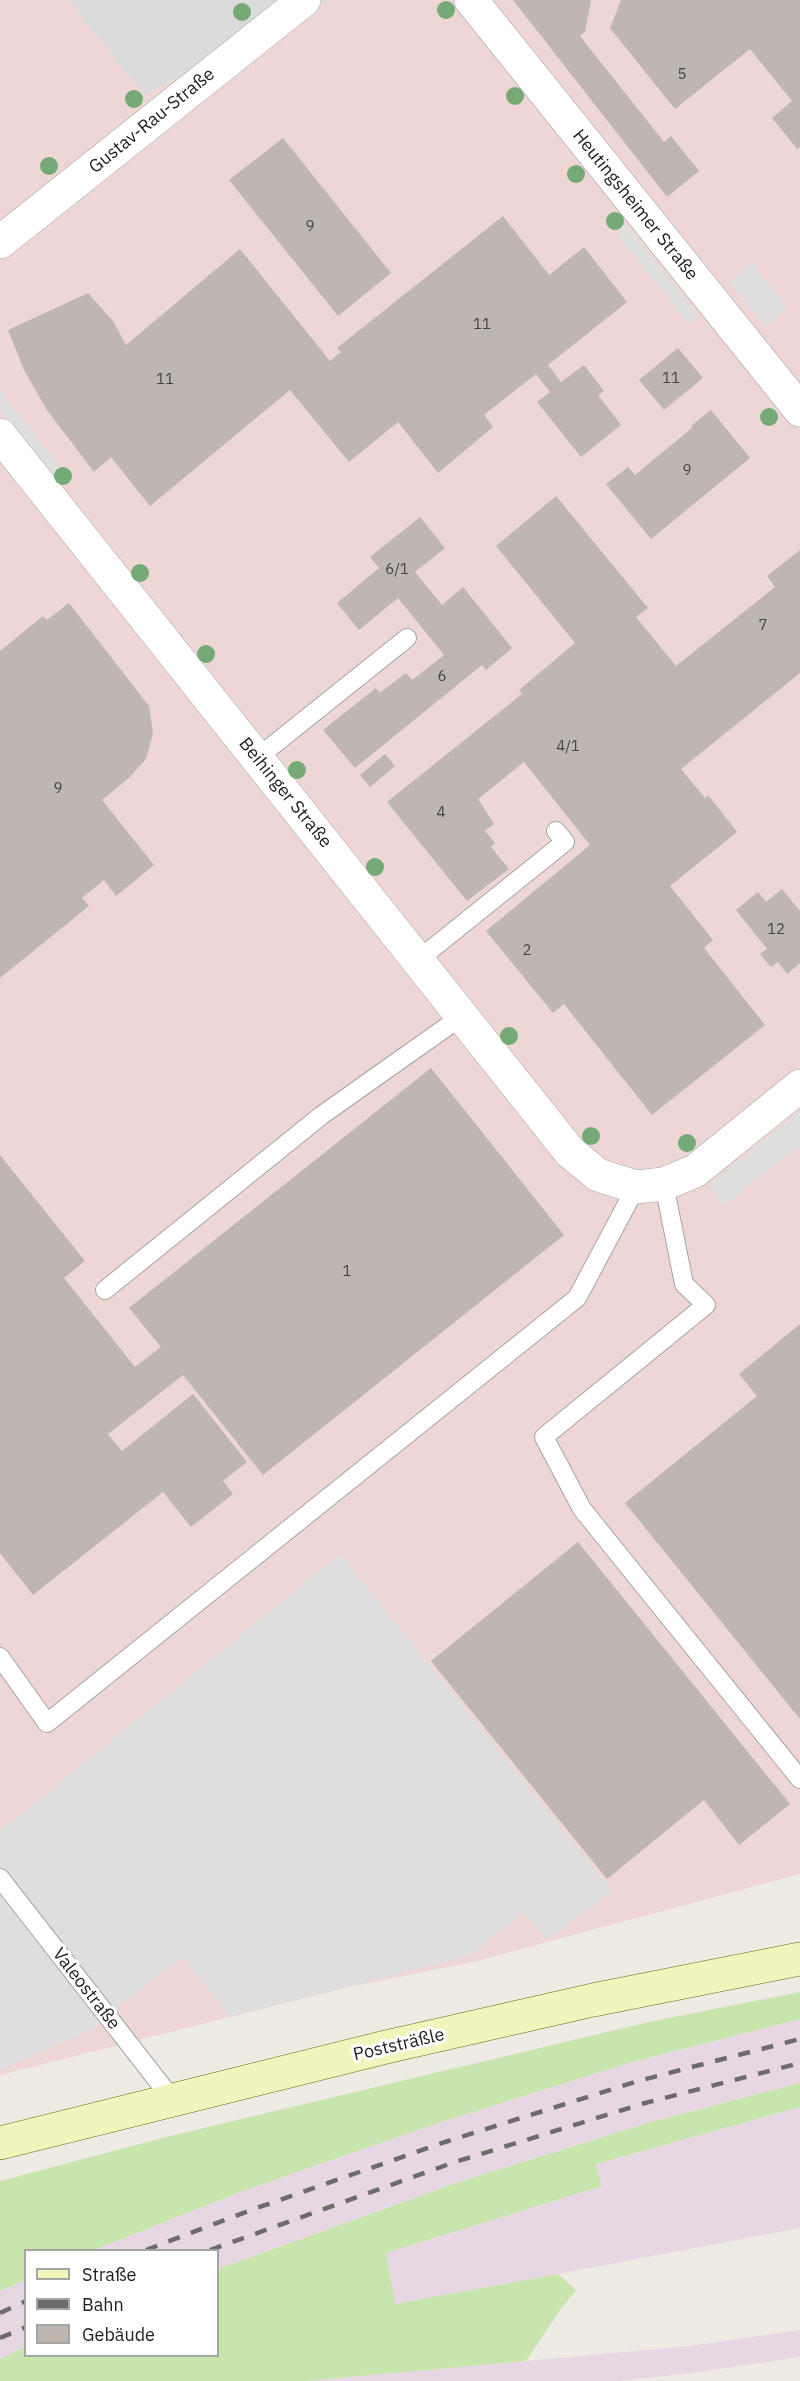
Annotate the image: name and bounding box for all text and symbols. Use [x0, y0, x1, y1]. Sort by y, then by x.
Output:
street label: Gustav-Rau-Straße [85, 64, 219, 178]
house number: 5 [678, 66, 686, 84]
street label: Heutingsheimer Straße [568, 125, 702, 285]
house number: 9 [306, 218, 314, 236]
house number: 11 [473, 316, 491, 334]
house number: 11 [662, 370, 680, 388]
house number: 11 [156, 371, 174, 389]
house number: 9 [683, 462, 691, 480]
house number: 6/1 [385, 561, 409, 579]
house number: 7 [759, 617, 767, 635]
house number: 6 [438, 668, 446, 686]
street label: Beihinger Straße [234, 734, 336, 852]
house number: 4/1 [556, 738, 580, 756]
house number: 9 [54, 780, 62, 798]
house number: 4 [437, 804, 445, 822]
house number: 12 [767, 921, 785, 939]
house number: 2 [523, 942, 531, 960]
house number: 1 [343, 1263, 351, 1281]
street label: Valeostraße [48, 1944, 124, 2034]
street label: Poststräßle [351, 2024, 447, 2066]
legend [24, 2249, 219, 2357]
text: Straße [82, 2263, 136, 2286]
text: Bahn [82, 2293, 124, 2316]
text: Gebäude [82, 2323, 155, 2346]

